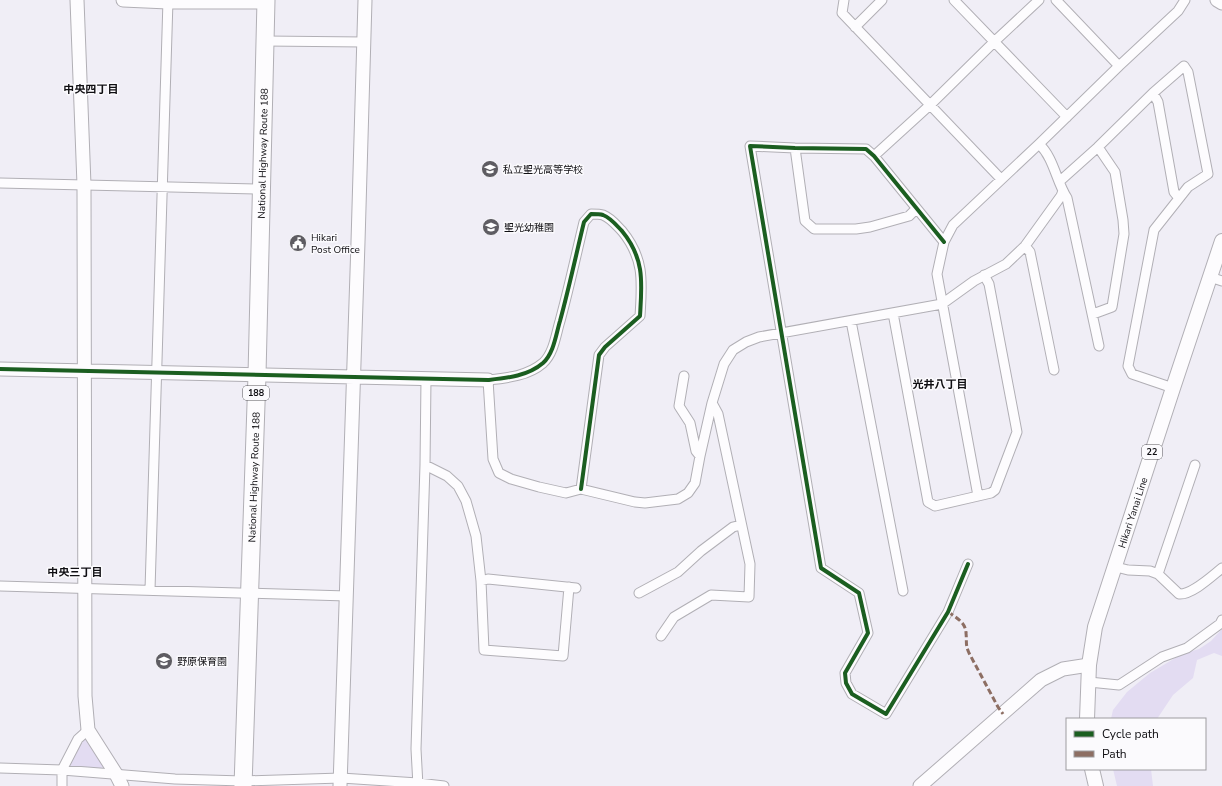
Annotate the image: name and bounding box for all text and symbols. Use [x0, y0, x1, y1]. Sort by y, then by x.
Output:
district label: 中央四丁目 [64, 82, 119, 97]
street label: National Highway Route 188 [255, 88, 272, 219]
school or university icon: 私立聖光高等学校 [480, 159, 500, 179]
place label: 私立聖光高等学校 [503, 163, 583, 177]
school or university icon: 聖光幼稚園 [481, 217, 501, 237]
place label: 聖光幼稚園 [504, 221, 554, 235]
place label: Hikari Post Office [311, 231, 360, 257]
public building icon: Hikari Post Office [288, 233, 308, 253]
district label: 光井八丁目 [913, 377, 968, 392]
road number: 188 [243, 386, 269, 400]
street label: National Highway Route 188 [245, 412, 264, 543]
road number: 22 [1142, 445, 1162, 459]
street label: Hikari Yanai Line [1115, 475, 1151, 550]
district label: 中央三丁目 [48, 565, 103, 580]
school or university icon: 野原保育園 [154, 651, 174, 671]
place label: 野原保育園 [177, 655, 227, 669]
legend [1066, 718, 1206, 770]
text: Cycle path [1102, 726, 1159, 742]
text: Path [1102, 746, 1127, 762]

